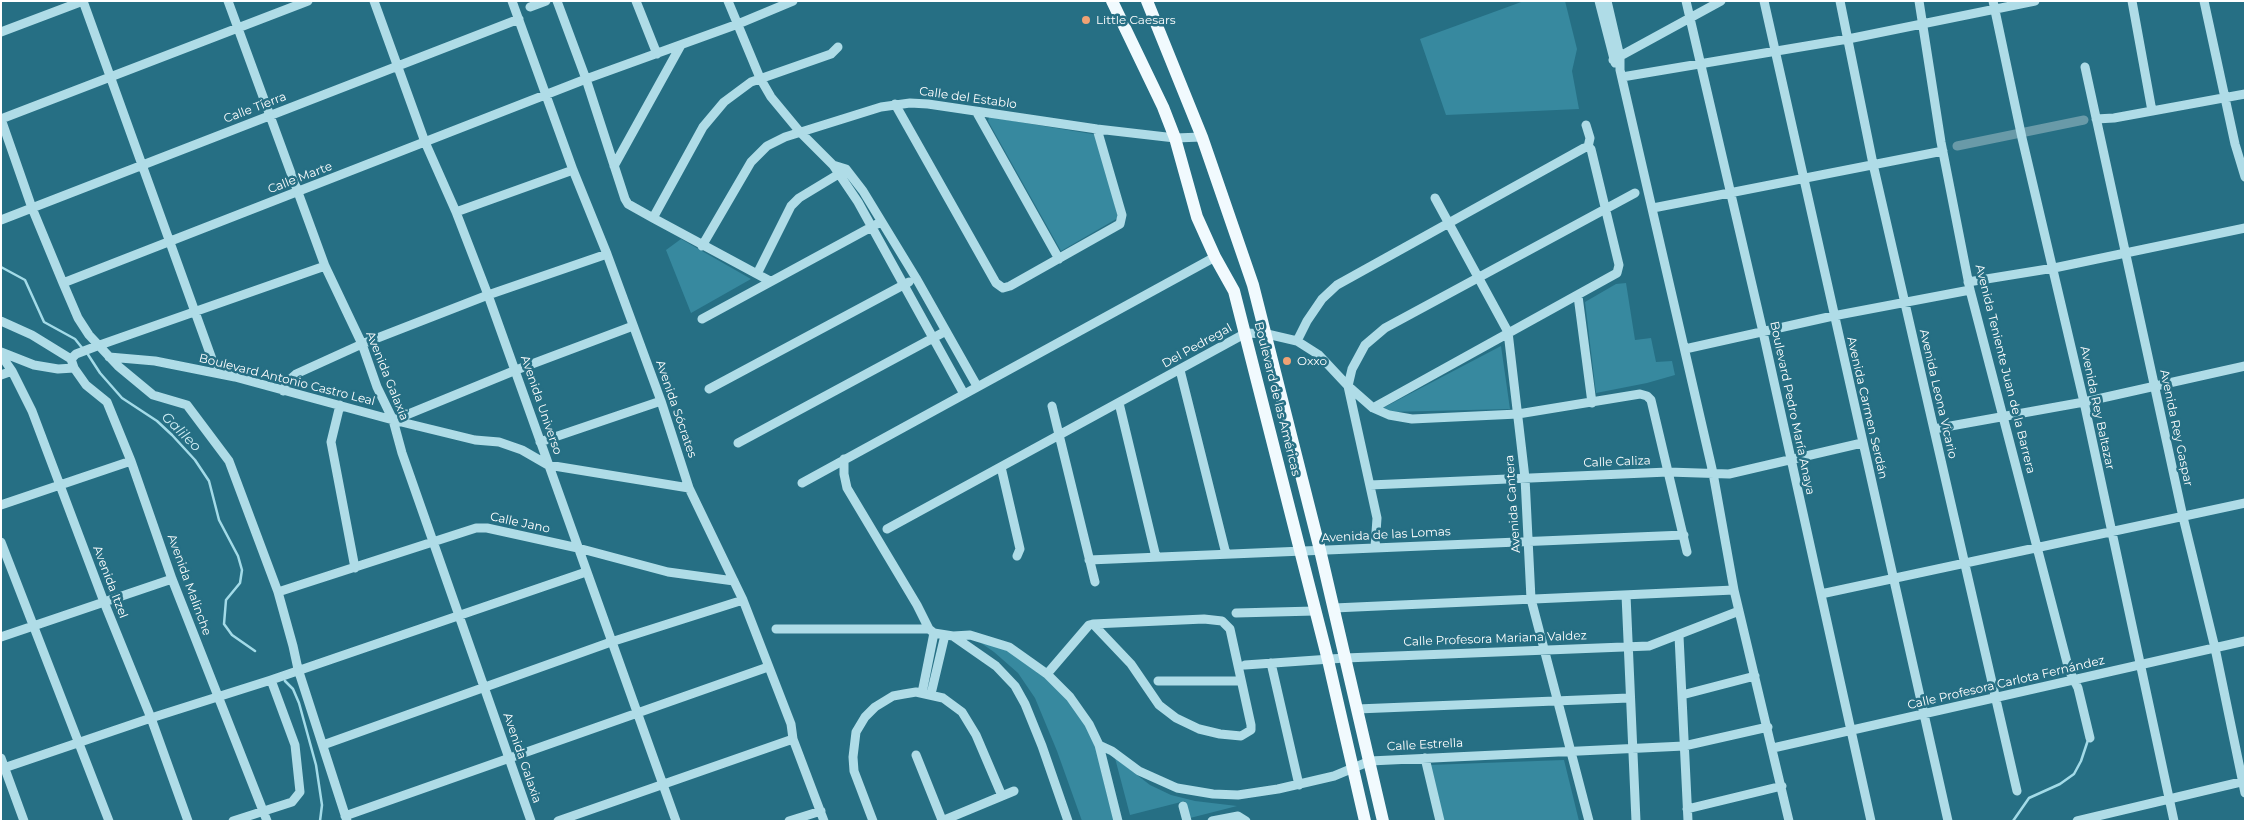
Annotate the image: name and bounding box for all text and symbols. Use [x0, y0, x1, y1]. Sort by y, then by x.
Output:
place label: Little Caesars [1096, 13, 1176, 27]
marker: Little Caesars [1080, 14, 1092, 26]
street label: Calle del Establo [918, 84, 1018, 112]
street label: Calle Tierra [222, 89, 288, 127]
street label: Calle Marte [266, 159, 334, 197]
street label: Avenida Teniente Juan de la Barrera [1972, 263, 2038, 475]
street label: Boulevard de las Américas [1251, 320, 1303, 478]
street label: Boulevard Pedro María Anaya [1767, 320, 1817, 496]
street label: Del Pedregal [1159, 321, 1235, 371]
street label: Avenida Leona Vicario [1916, 328, 1960, 460]
street label: Avenida Galaxia [363, 329, 411, 423]
street label: Avenida Carmen Serdán [1844, 335, 1890, 481]
street label: Avenida Rey Baltazar [2077, 345, 2117, 471]
street label: Boulevard Antonio Castro Leal [197, 351, 377, 409]
street label: Avenida Universo [517, 353, 565, 457]
place label: Oxxo [1297, 354, 1327, 368]
marker: Oxxo [1281, 355, 1293, 367]
street label: Avenida Sócrates [653, 358, 699, 460]
street label: Avenida Rey Gaspar [2157, 368, 2195, 488]
water label: Galileo [158, 409, 204, 455]
street label: Avenida Cantera [1502, 454, 1524, 554]
street label: Calle Caliza [1583, 454, 1651, 470]
street label: Calle Jano [489, 510, 551, 536]
street label: Avenida de las Lomas [1321, 524, 1451, 546]
street label: Avenida Malinche [164, 532, 214, 638]
street label: Avenida Itzel [90, 544, 130, 620]
street label: Calle Profesora Mariana Valdez [1403, 629, 1587, 649]
street label: Calle Profesora Carlota Fernández [1906, 653, 2106, 713]
street label: Avenida Galaxia [500, 711, 544, 805]
street label: Calle Estrella [1386, 736, 1464, 754]

